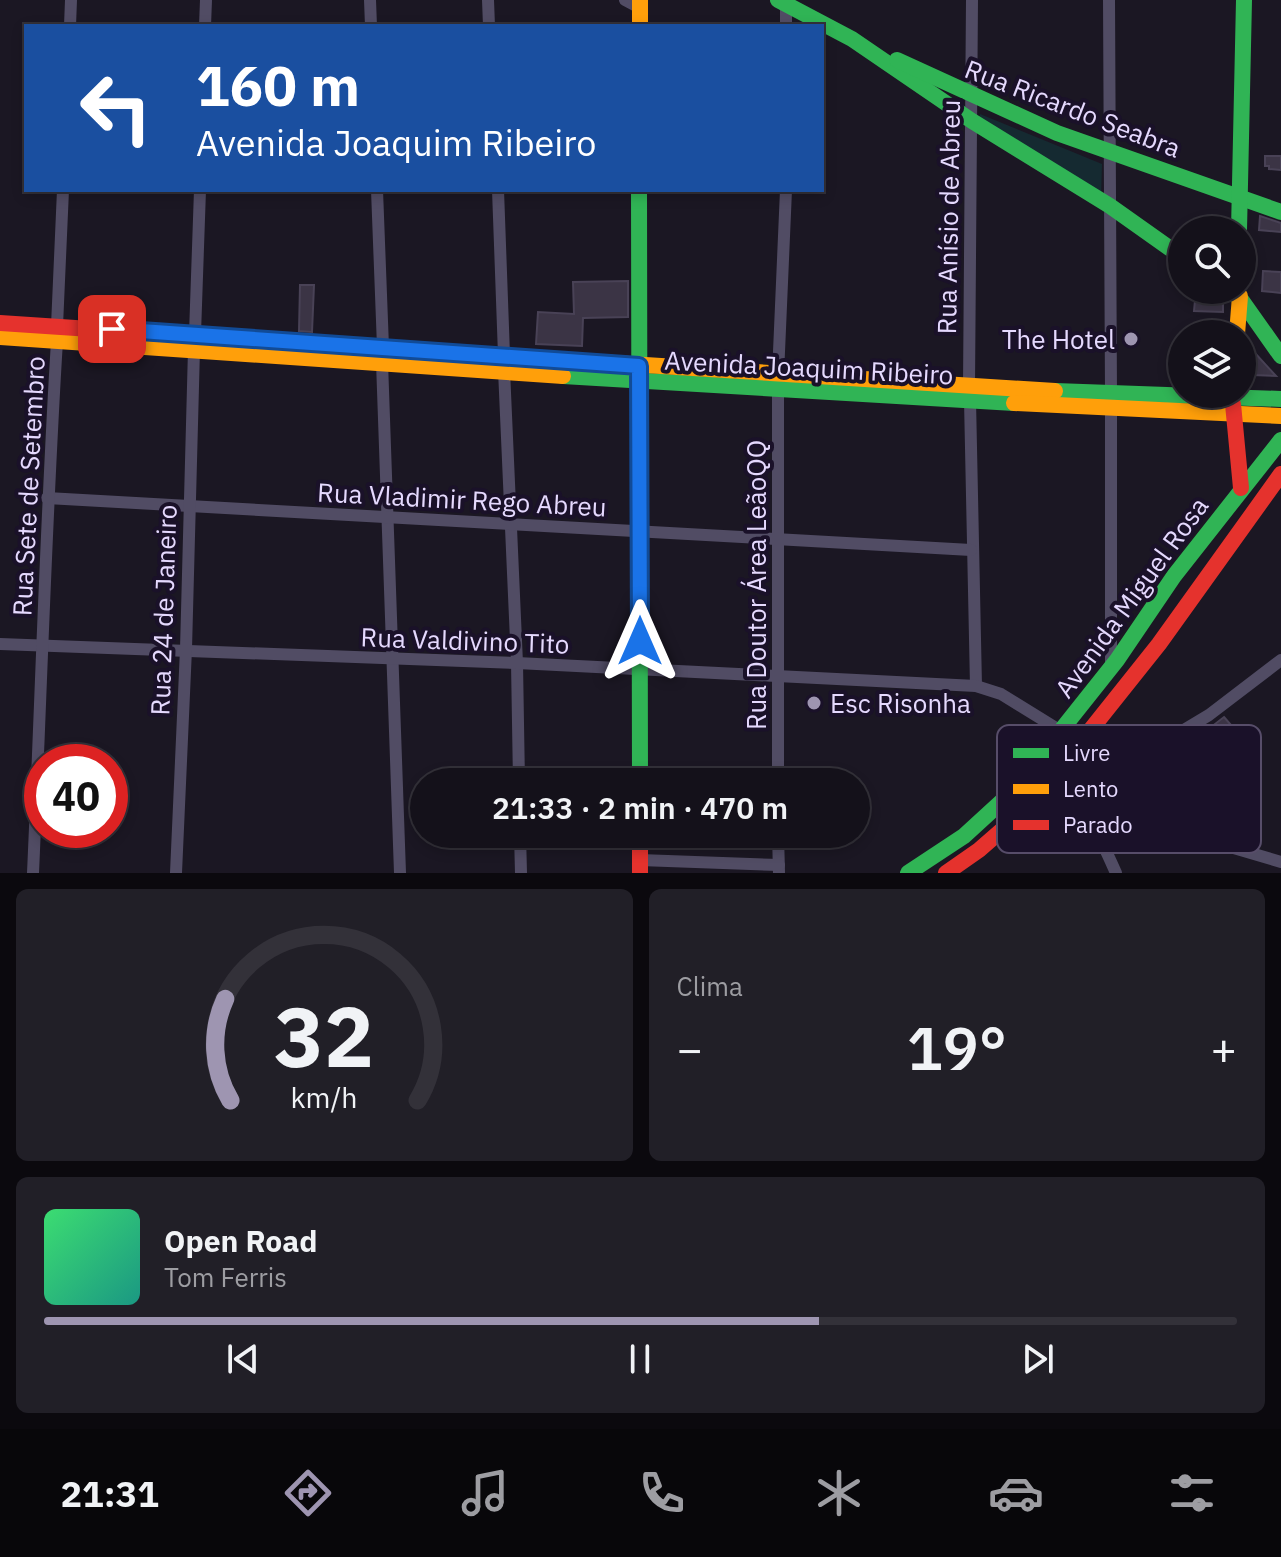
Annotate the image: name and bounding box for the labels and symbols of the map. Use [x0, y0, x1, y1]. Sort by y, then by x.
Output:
street label: Rua Ricardo Seabra [960, 51, 1186, 165]
street label: Rua Anísio de Abreu [929, 99, 967, 335]
pin [78, 295, 146, 363]
place label: The Hotel [1002, 322, 1115, 356]
marker: The Hotel [1122, 330, 1140, 348]
street label: Avenida Joaquim Ribeiro [664, 342, 954, 392]
street label: Rua Sete de Setembro [4, 355, 52, 617]
street label: Rua Doutor Área LeãoQQ [739, 440, 773, 730]
street label: Rua Vladimir Rego Abreu [316, 474, 608, 524]
street label: Avenida Miguel Rosa [1047, 490, 1215, 704]
street label: Rua 24 de Janeiro [142, 504, 184, 716]
position arrow [598, 599, 682, 683]
street label: Rua Valdivino Tito [360, 619, 570, 661]
place label: Esc Risonha [830, 686, 971, 720]
marker: Esc Risonha [805, 694, 823, 712]
legend [997, 725, 1261, 853]
text: Livre [1063, 738, 1110, 767]
speed limit sign: 40 [24, 744, 128, 848]
text: Lento [1063, 774, 1118, 803]
text: Parado [1063, 810, 1133, 839]

